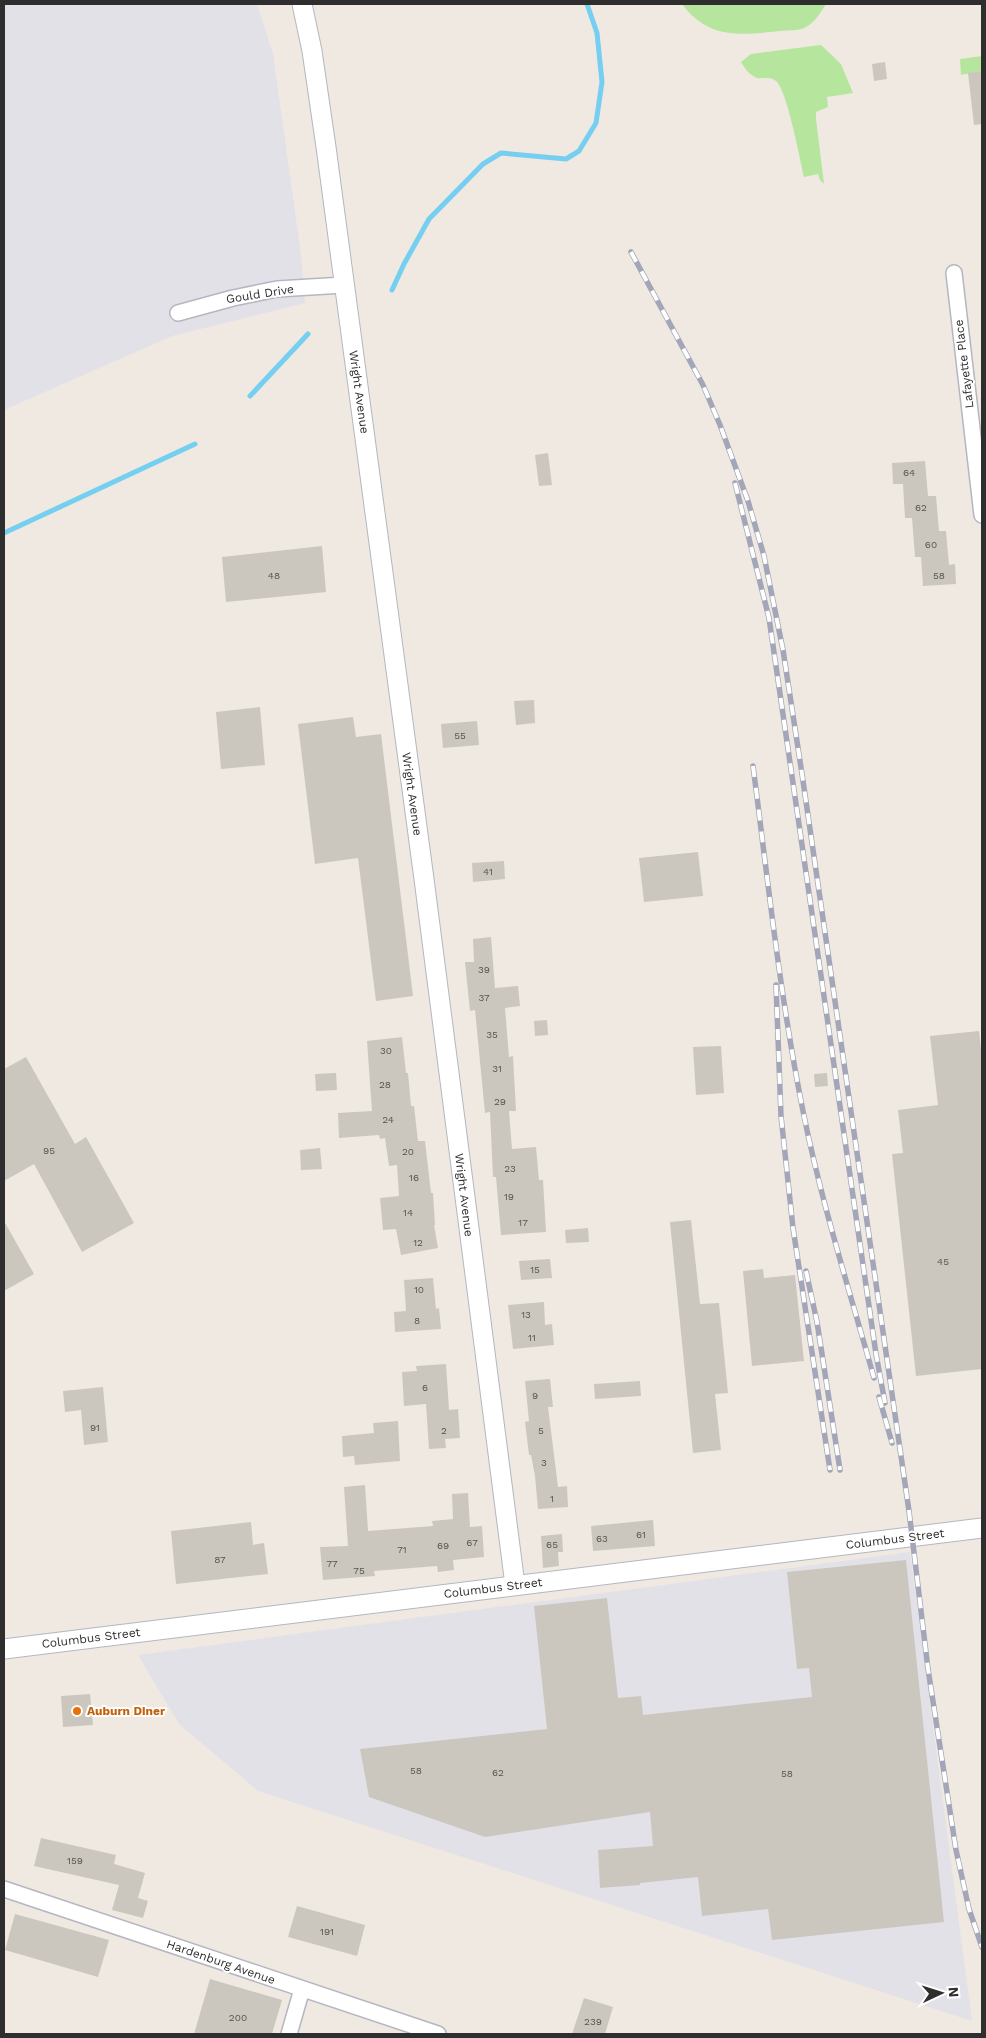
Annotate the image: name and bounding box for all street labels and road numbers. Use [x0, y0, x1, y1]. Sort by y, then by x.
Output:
street label: Gould Drive [225, 282, 295, 306]
street label: Lafayette Place [952, 319, 976, 409]
street label: Wright Avenue [346, 349, 372, 435]
street label: Wright Avenue [399, 751, 425, 837]
street label: Wright Avenue [452, 1152, 476, 1238]
street label: Columbus Street [845, 1526, 945, 1552]
street label: Columbus Street [443, 1575, 543, 1601]
street label: Columbus Street [41, 1625, 141, 1651]
street label: Hardenburg Avenue [165, 1937, 277, 1987]

